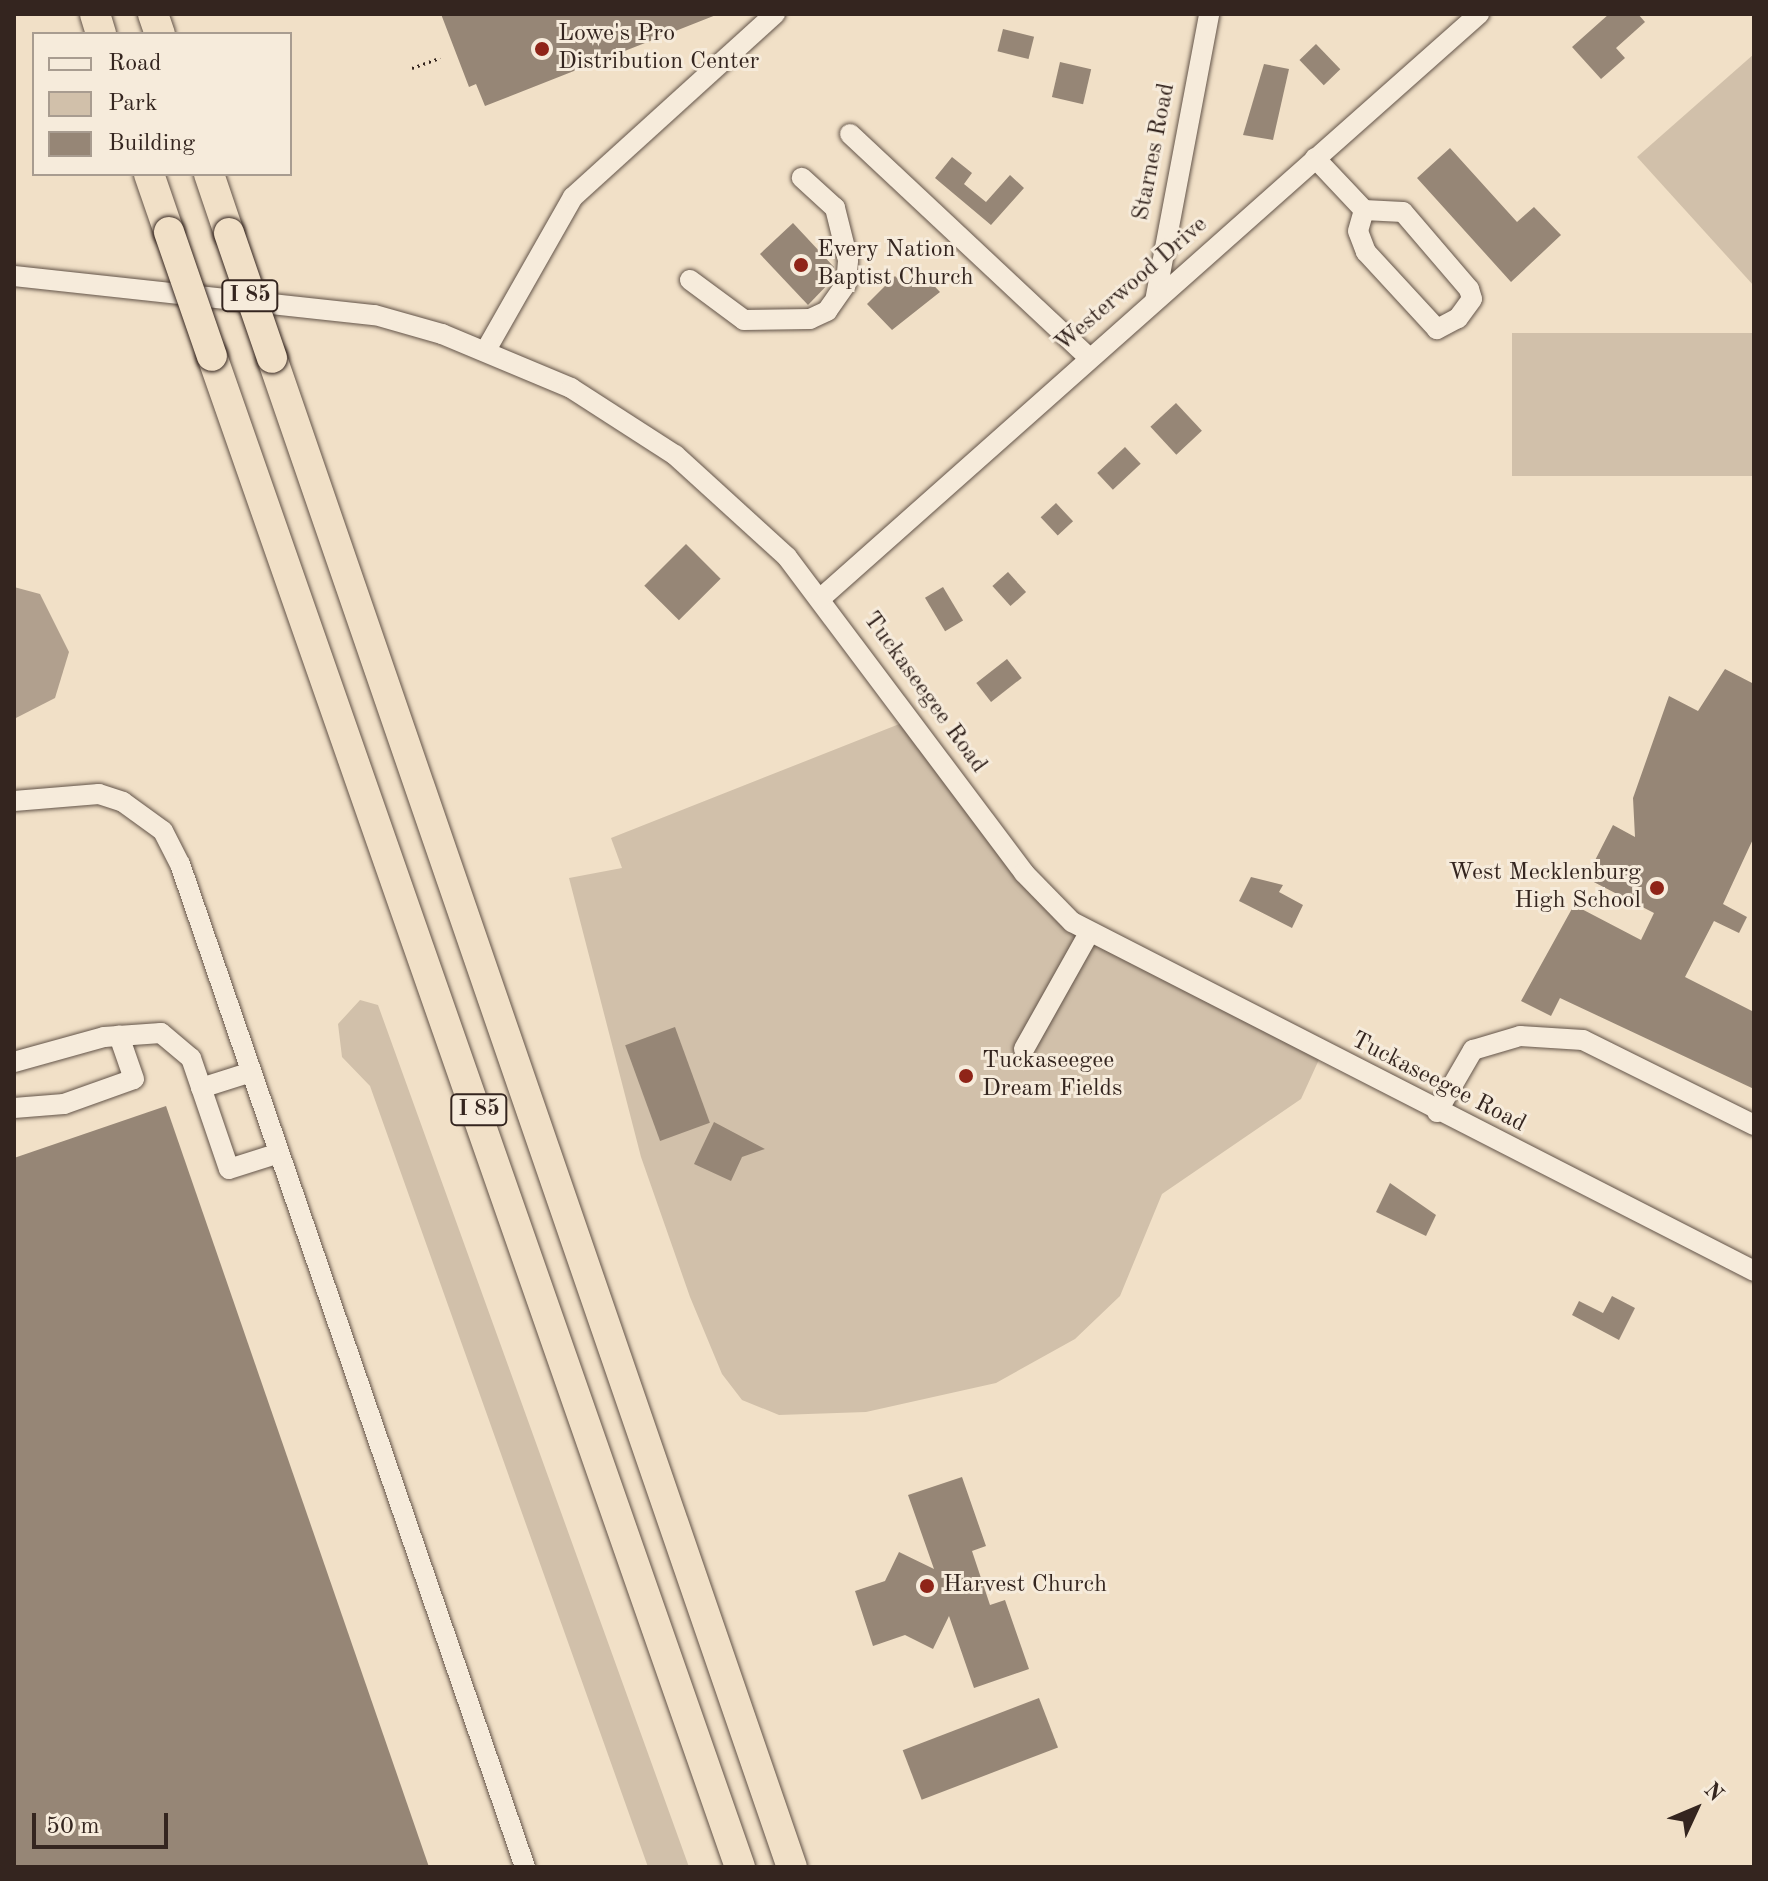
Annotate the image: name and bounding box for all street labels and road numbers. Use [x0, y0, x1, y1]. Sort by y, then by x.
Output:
street label: Starnes Road [1128, 81, 1182, 223]
street label: Westerwood Drive [1050, 211, 1214, 359]
road number: I 85 [220, 278, 280, 314]
street label: Tuckaseegee Road [856, 607, 992, 779]
street label: Tuckaseegee Road [1346, 1026, 1530, 1140]
road number: I 85 [449, 1092, 509, 1128]

